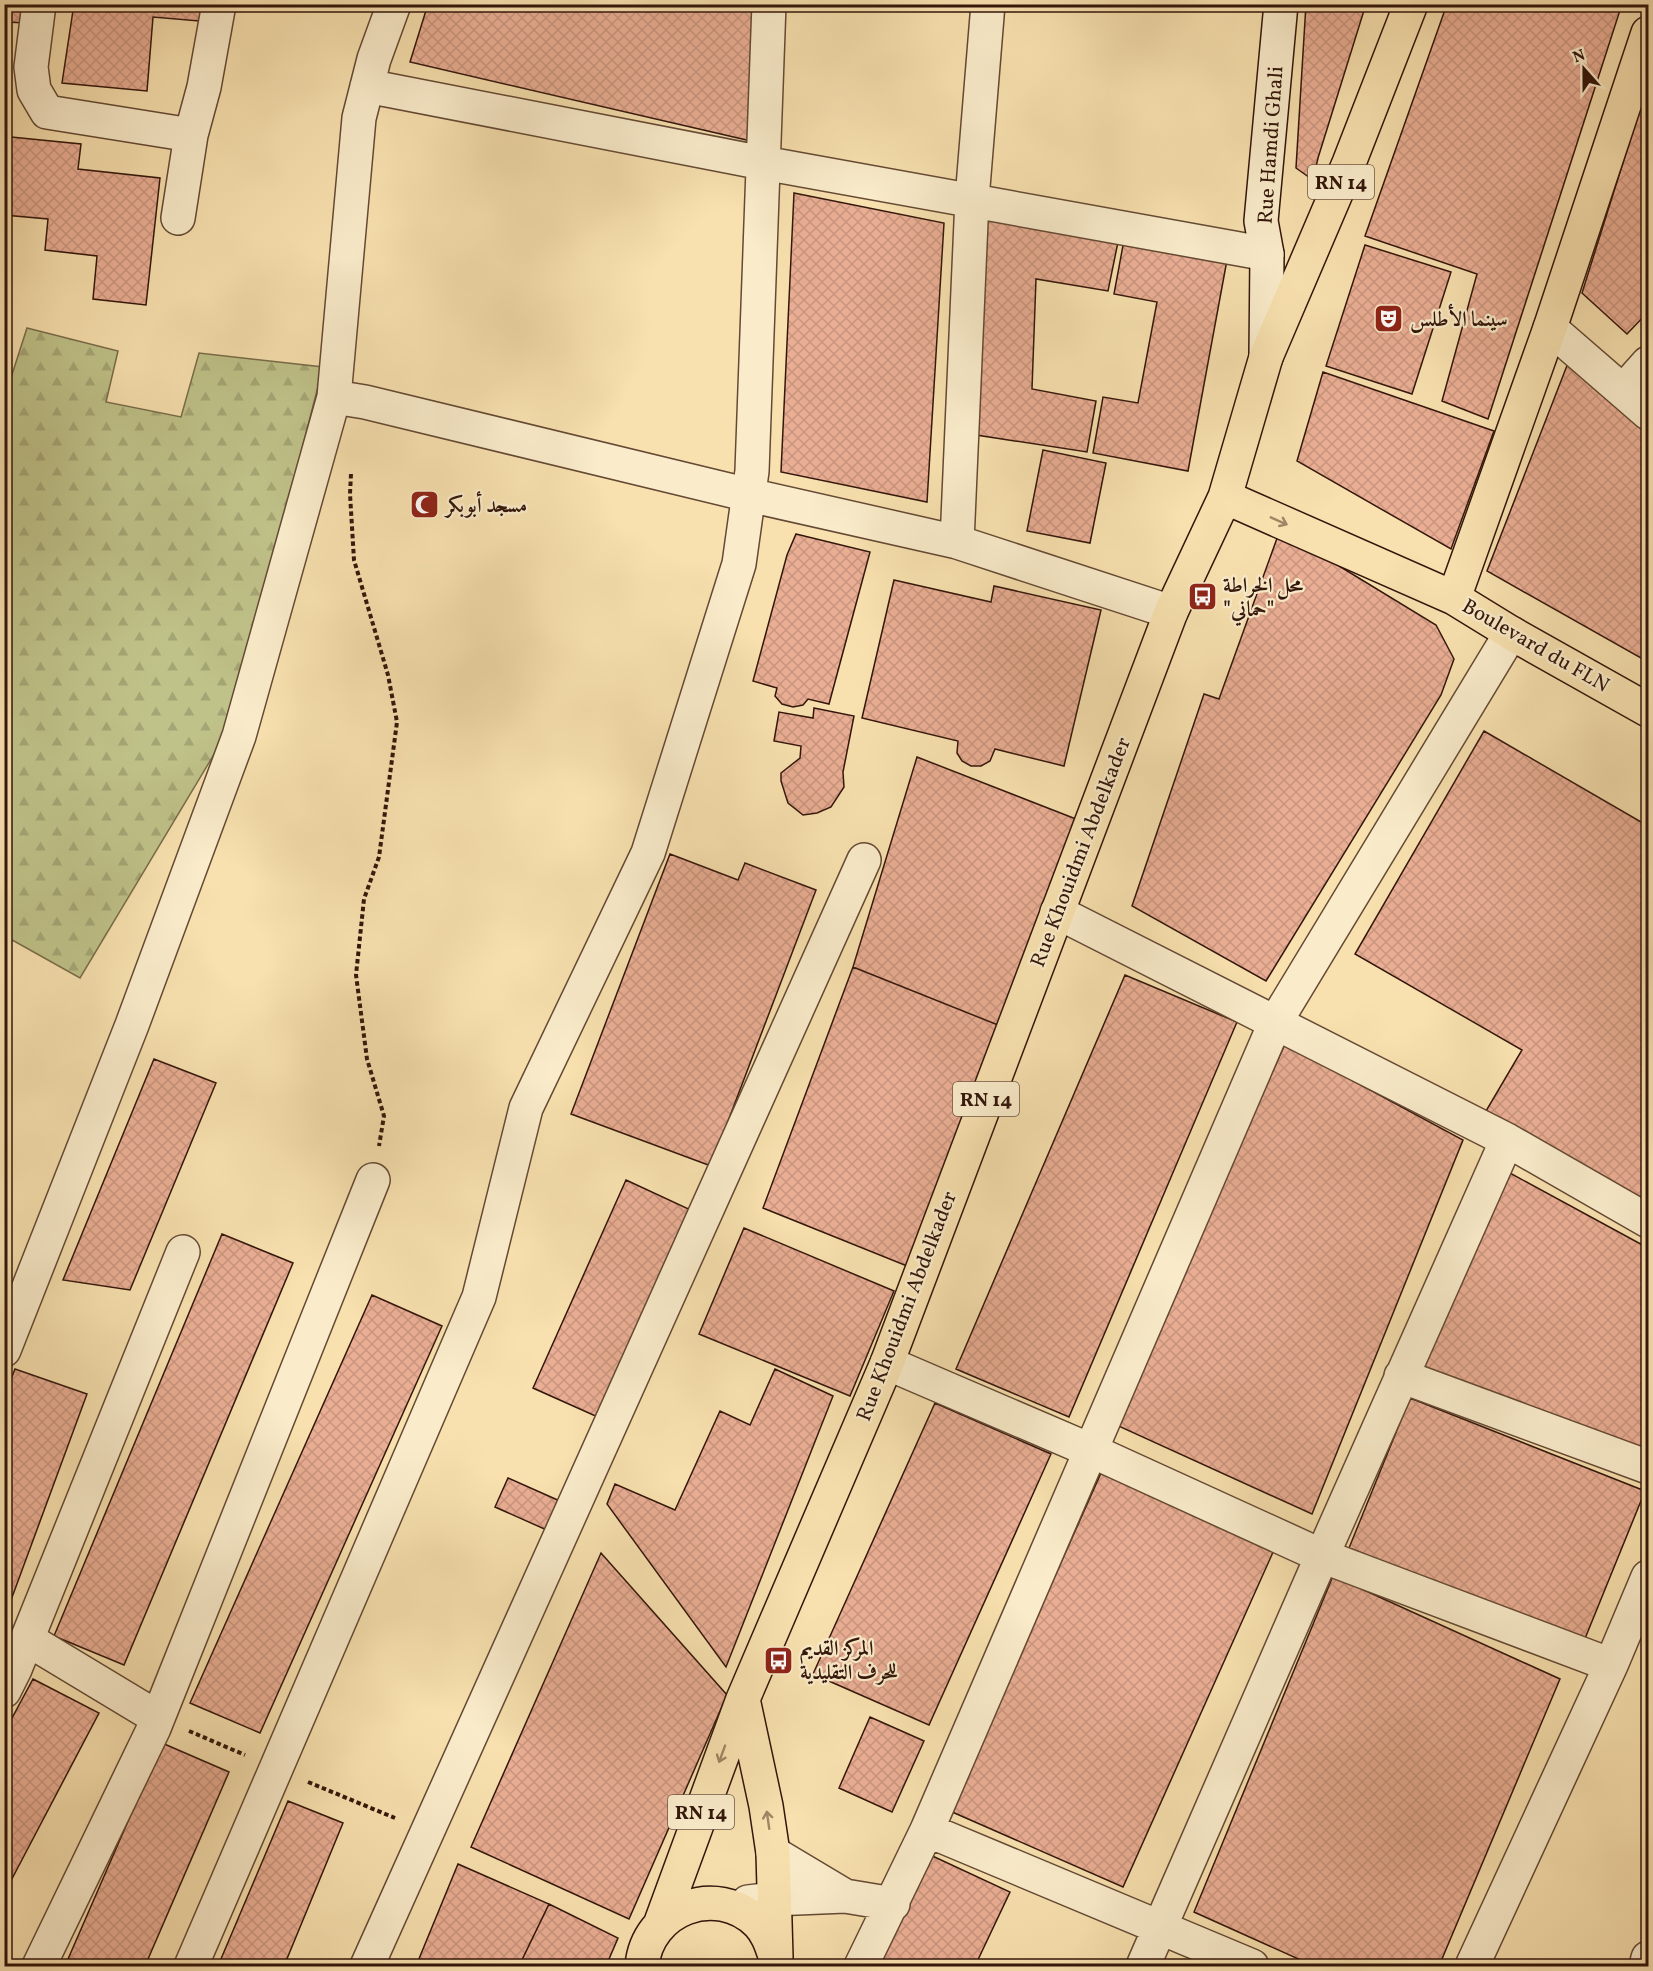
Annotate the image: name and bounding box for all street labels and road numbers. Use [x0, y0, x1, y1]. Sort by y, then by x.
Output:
street label: Rue Hamdi Ghali [1252, 65, 1291, 225]
road number: RN 14 [1308, 165, 1374, 199]
street label: Boulevard du FLN [1456, 592, 1614, 700]
street label: Rue Khouidmi Abdelkader [1024, 733, 1139, 972]
road number: RN 14 [953, 1082, 1019, 1116]
street label: Rue Khouidmi Abdelkader [850, 1187, 965, 1426]
road number: RN 14 [668, 1795, 734, 1829]

